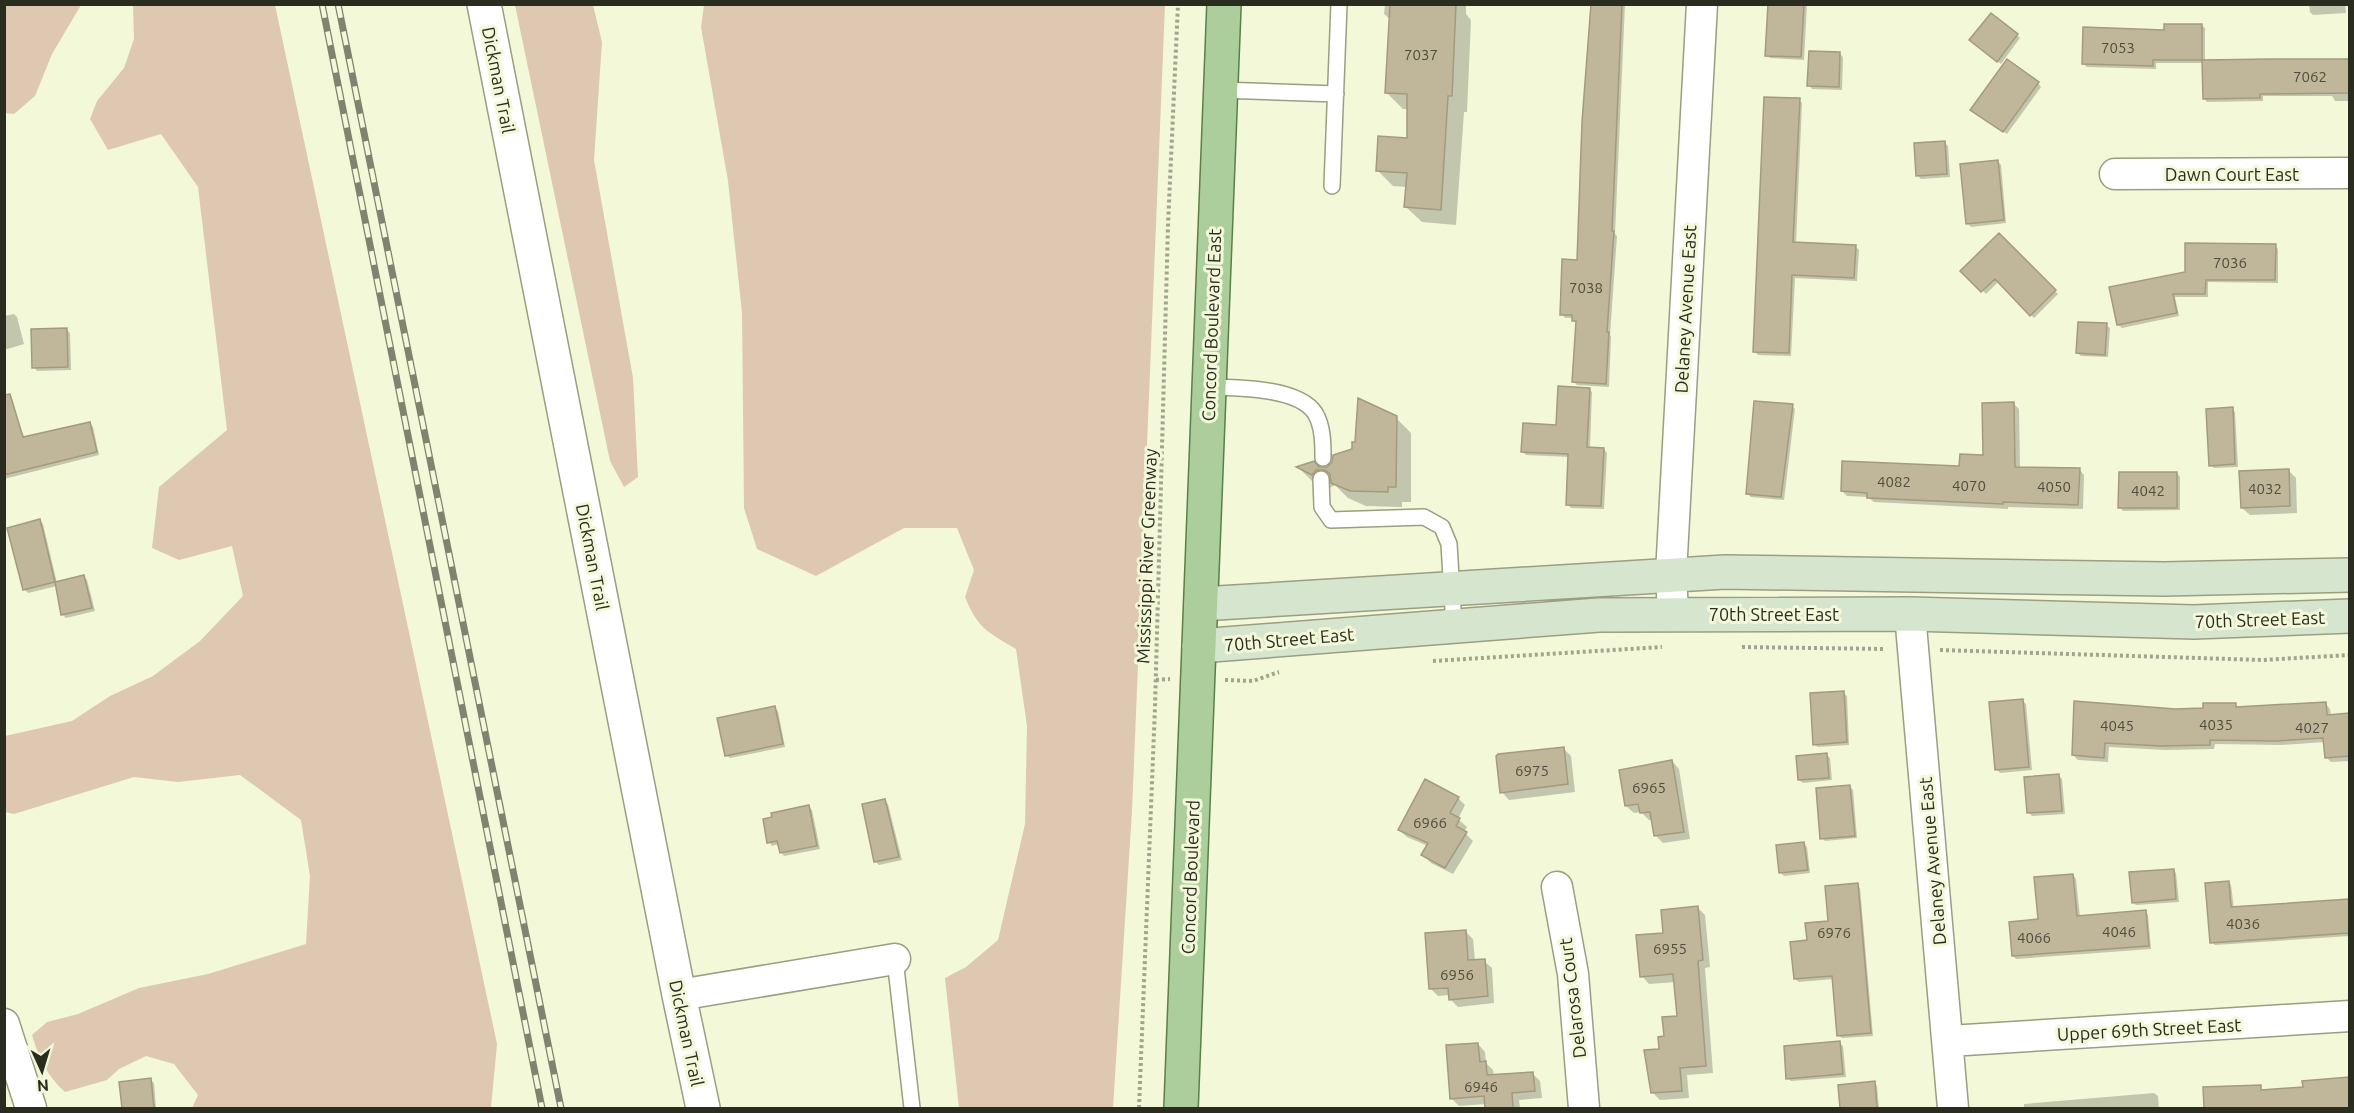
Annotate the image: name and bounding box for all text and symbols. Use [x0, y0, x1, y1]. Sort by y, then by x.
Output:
street label: Dickman Trail [479, 25, 519, 135]
house number: 7053 [2101, 39, 2135, 56]
house number: 7037 [1404, 46, 1438, 63]
house number: 7062 [2293, 68, 2327, 85]
street label: Dawn Court East [2165, 164, 2299, 184]
street label: Delaney Avenue East [1671, 224, 1699, 394]
street label: Concord Boulevard East [1198, 228, 1224, 422]
house number: 7036 [2213, 254, 2247, 271]
house number: 7038 [1569, 279, 1603, 296]
street label: Mississippi River Greenway [1132, 448, 1160, 664]
house number: 4082 [1877, 473, 1911, 490]
house number: 4070 [1952, 477, 1986, 494]
house number: 4050 [2037, 478, 2071, 495]
house number: 4032 [2248, 480, 2282, 497]
house number: 4042 [2131, 482, 2165, 499]
street label: Dickman Trail [573, 502, 613, 612]
street label: 70th Street East [1709, 604, 1839, 624]
street label: 70th Street East [2195, 607, 2325, 631]
street label: 70th Street East [1223, 623, 1355, 655]
house number: 4035 [2199, 716, 2233, 733]
house number: 4045 [2100, 717, 2134, 734]
house number: 4027 [2295, 719, 2329, 736]
house number: 6975 [1515, 762, 1549, 779]
street label: Delaney Avenue East [1915, 776, 1949, 946]
house number: 6965 [1632, 779, 1666, 796]
street label: Concord Boulevard [1177, 800, 1203, 954]
house number: 6966 [1413, 814, 1447, 831]
house number: 4036 [2226, 915, 2260, 932]
house number: 4046 [2102, 923, 2136, 940]
house number: 6976 [1817, 924, 1851, 941]
house number: 4066 [2017, 929, 2051, 946]
street label: Delarosa Court [1555, 937, 1589, 1059]
house number: 6955 [1653, 940, 1687, 957]
house number: 6956 [1440, 966, 1474, 983]
street label: Dickman Trail [666, 978, 708, 1088]
street label: Upper 69th Street East [2056, 1014, 2242, 1044]
north arrow [12, 1041, 72, 1101]
text: N [36, 1077, 50, 1095]
house number: 6946 [1464, 1078, 1498, 1095]

